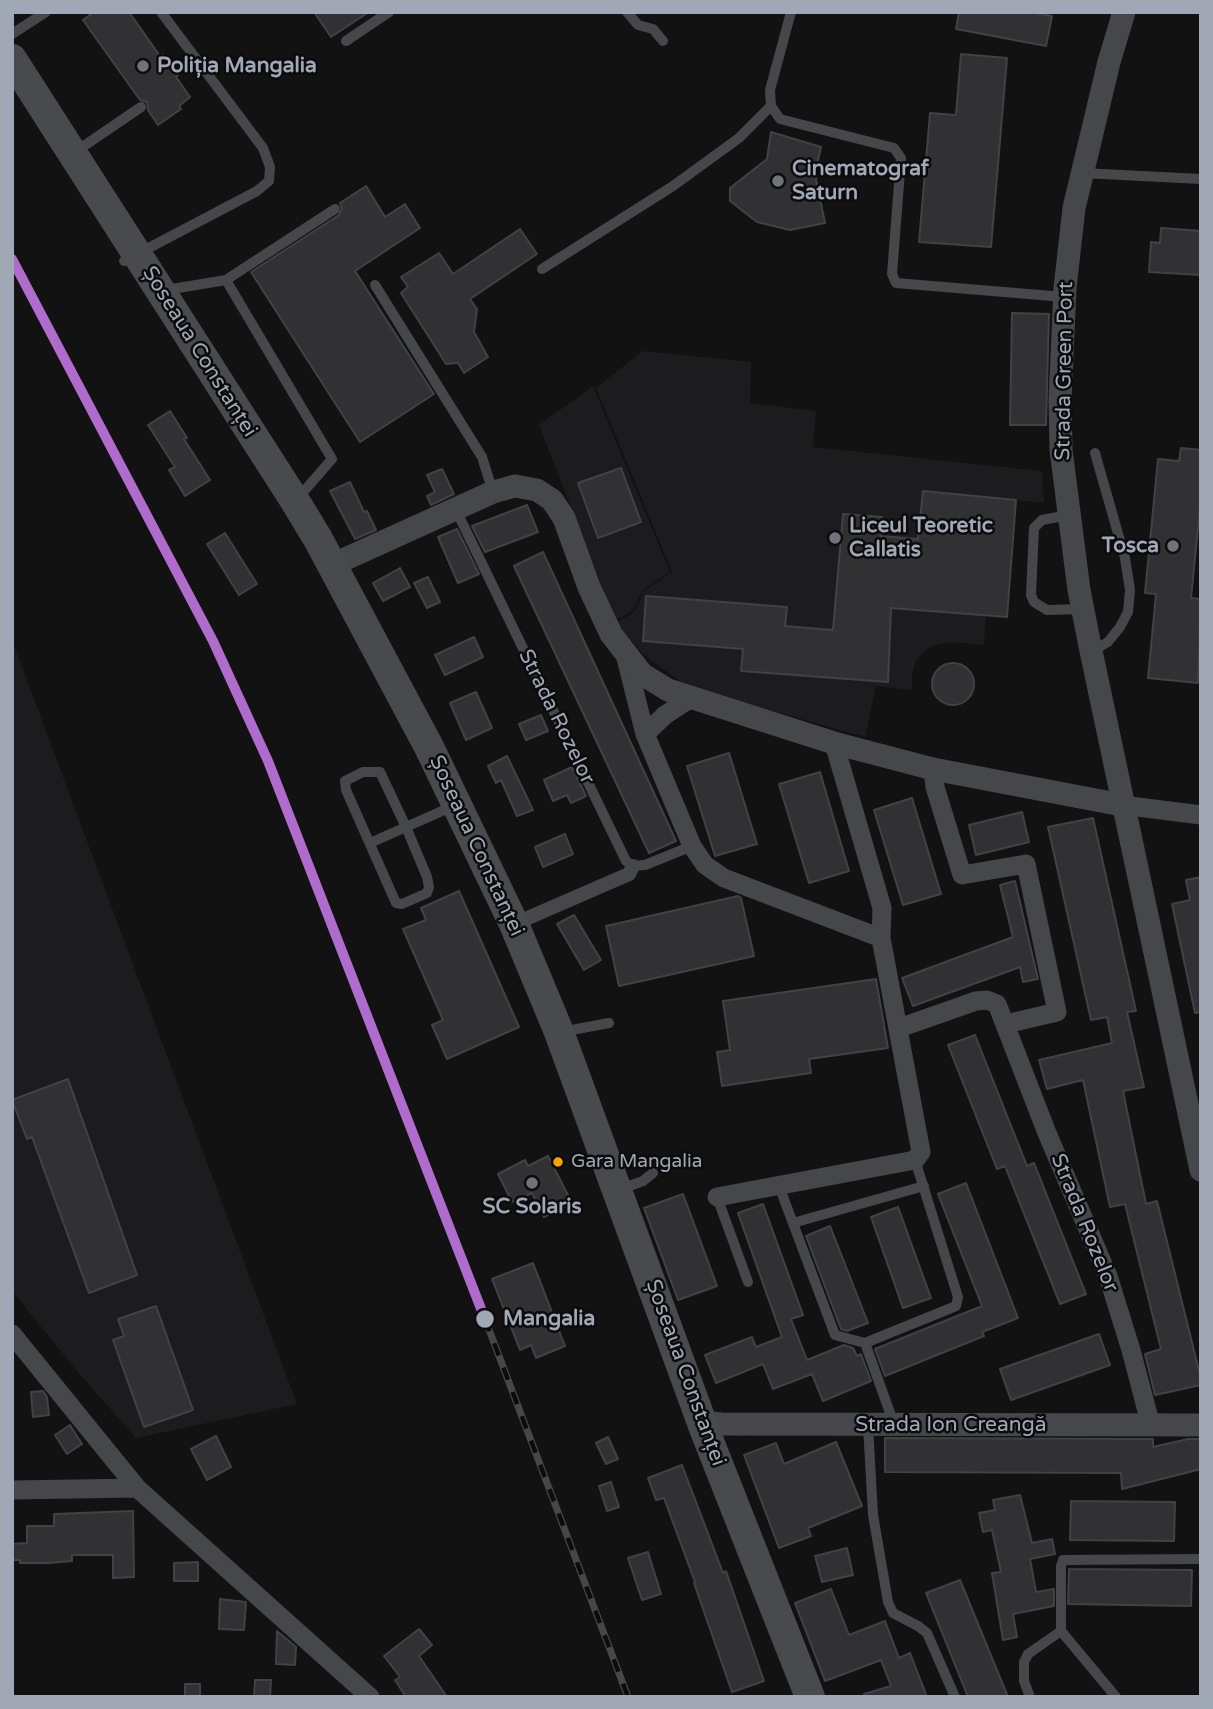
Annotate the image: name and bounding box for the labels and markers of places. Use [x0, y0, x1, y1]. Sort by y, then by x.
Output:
place label: Poliția Mangalia [157, 53, 317, 79]
marker: Poliția Mangalia [135, 58, 151, 74]
place label: Cinematograf Saturn [792, 156, 929, 206]
marker: Cinematograf Saturn [770, 173, 786, 189]
place label: Liceul Teoretic Callatis [849, 513, 993, 563]
marker: Liceul Teoretic Callatis [827, 530, 843, 546]
place label: Tosca [1102, 533, 1159, 559]
marker: Tosca [1165, 538, 1181, 554]
place label: Gara Mangalia [571, 1151, 702, 1173]
marker: Gara Mangalia [551, 1155, 565, 1169]
marker: SC Solaris [524, 1175, 540, 1191]
place label: SC Solaris [482, 1194, 582, 1220]
place label: Mangalia [503, 1306, 595, 1332]
marker: Mangalia [474, 1308, 496, 1330]

